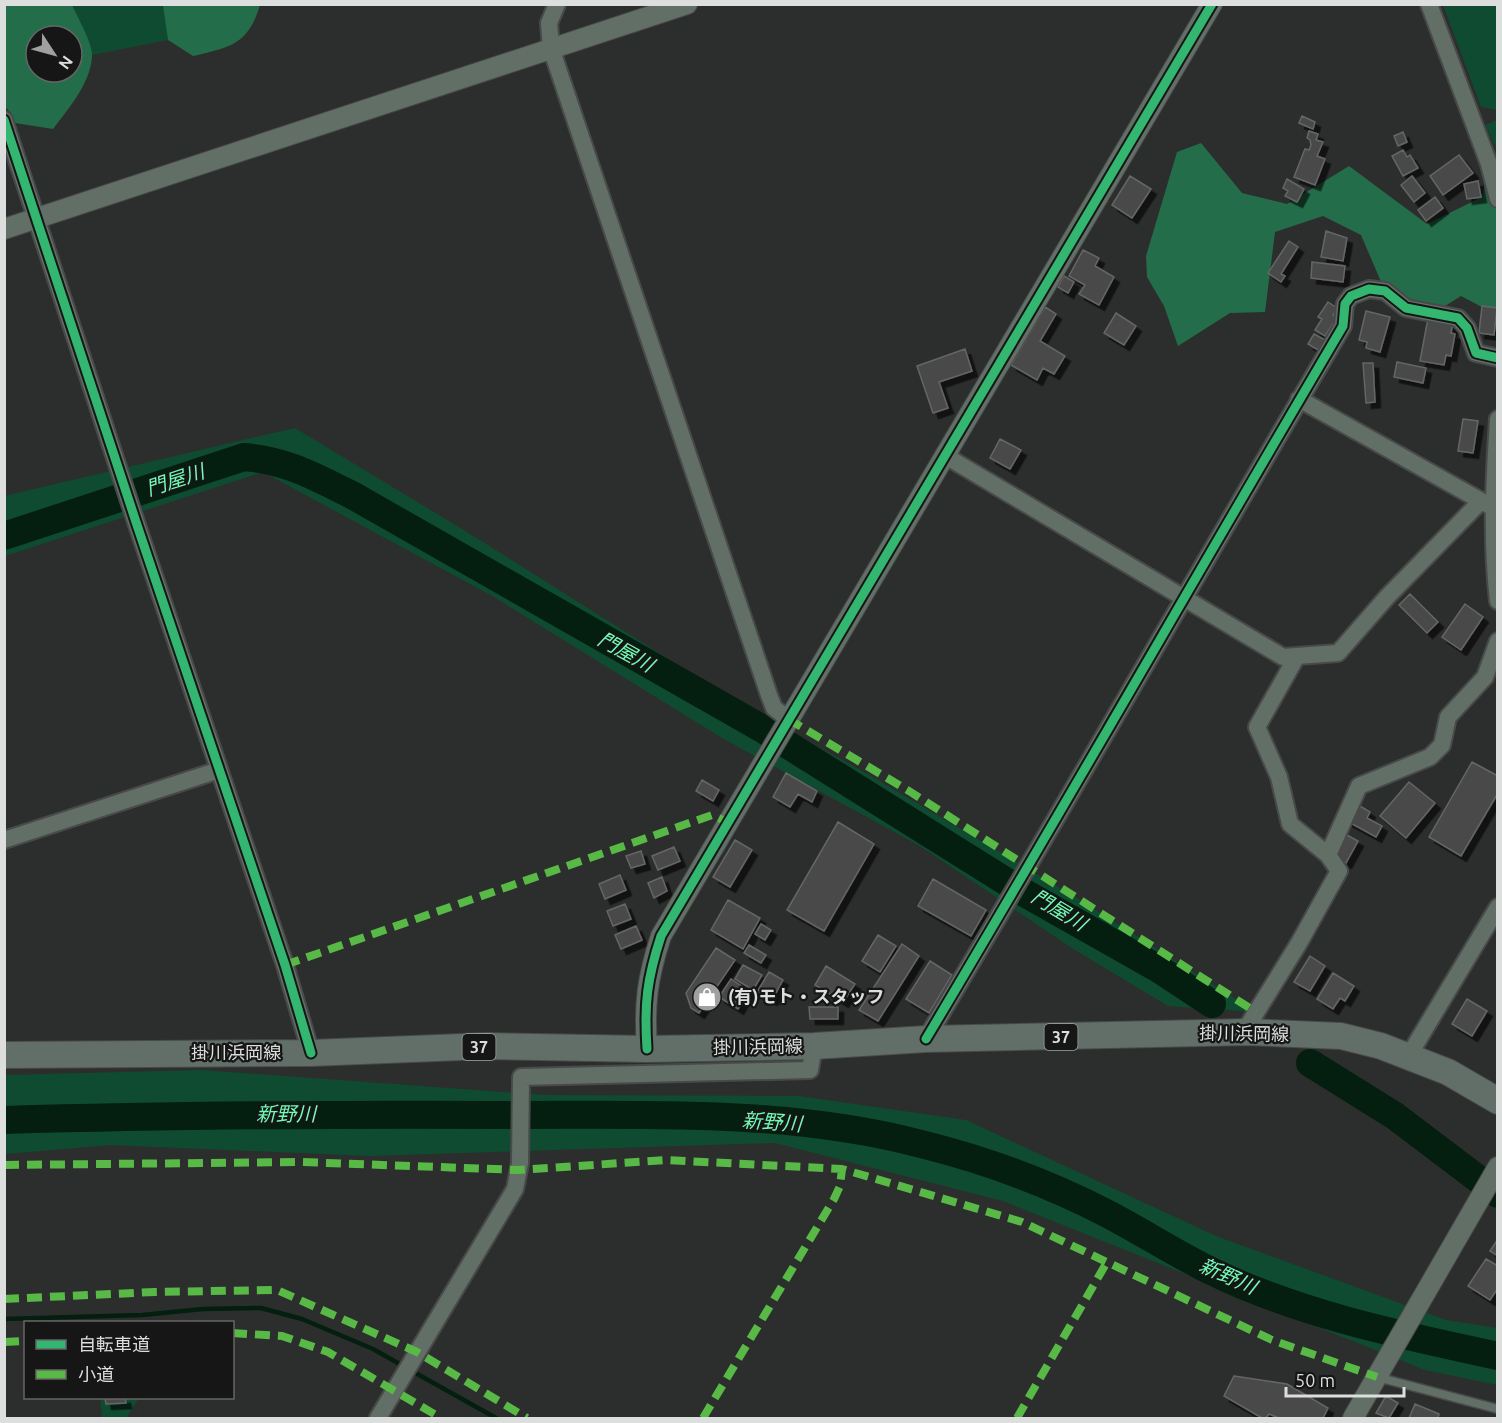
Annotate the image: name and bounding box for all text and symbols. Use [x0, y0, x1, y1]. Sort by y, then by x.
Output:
north arrow [24, 24, 84, 84]
text: N [55, 53, 77, 73]
water label: 門屋川 [143, 459, 209, 500]
water label: 門屋川 [594, 627, 660, 677]
water label: 門屋川 [1028, 884, 1093, 936]
shop icon: (有)モト・スタッフ [691, 981, 723, 1013]
place label: (有)モト・スタッフ [728, 986, 884, 1007]
street label: 掛川浜岡線 [1199, 1022, 1289, 1044]
road number: 37 [1044, 1024, 1078, 1050]
road number: 37 [462, 1034, 496, 1060]
street label: 掛川浜岡線 [713, 1035, 803, 1057]
street label: 掛川浜岡線 [191, 1042, 281, 1062]
water label: 新野川 [256, 1102, 318, 1125]
water label: 新野川 [741, 1108, 805, 1135]
water label: 新野川 [1196, 1253, 1262, 1299]
legend [24, 1321, 234, 1399]
text: 自転車道 [78, 1334, 150, 1354]
scale bar [1286, 1360, 1404, 1398]
text: 小道 [78, 1364, 114, 1384]
text: 50 m [1295, 1370, 1335, 1390]

